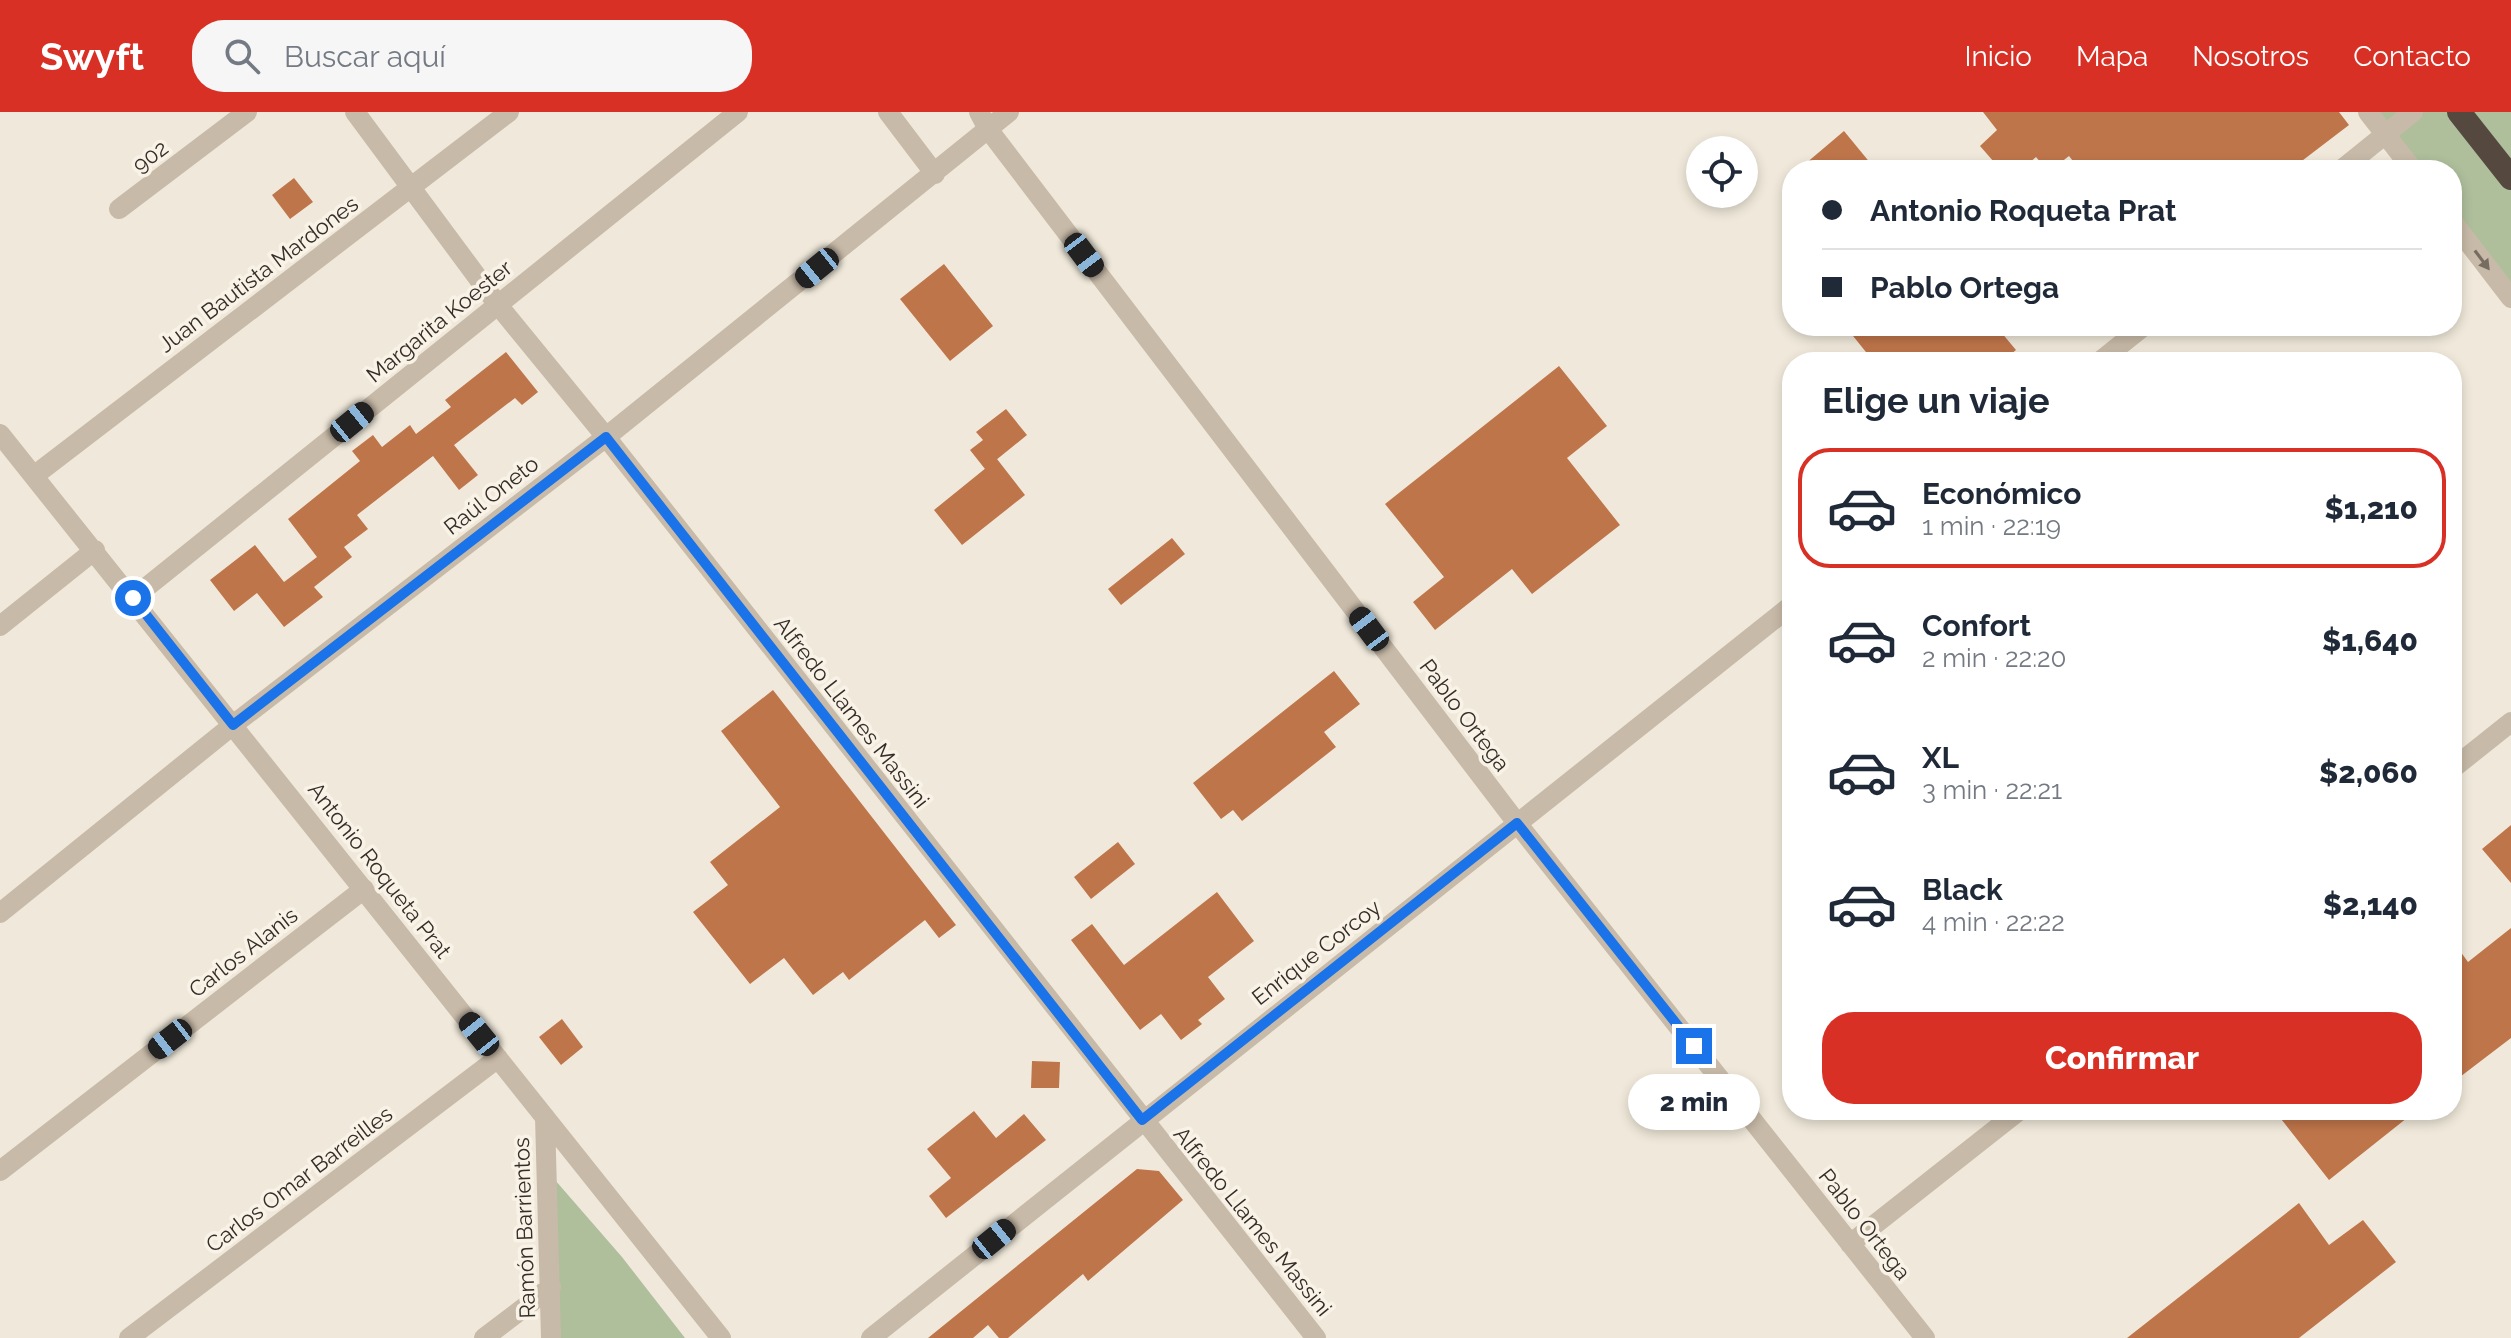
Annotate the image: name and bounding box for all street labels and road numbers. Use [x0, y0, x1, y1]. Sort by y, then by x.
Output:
street label: 902 [127, 134, 173, 178]
street label: Juan Bautista Mardones [153, 190, 363, 358]
street label: Margarita Koester [361, 254, 517, 388]
street label: Raúl Oneto [439, 450, 543, 540]
street label: Alfredo Llames Massini [769, 611, 935, 813]
street label: Pablo Ortega [1414, 654, 1516, 776]
street label: Antonio Roqueta Prat [303, 777, 457, 964]
street label: Enrique Corcoy [1247, 894, 1385, 1010]
street label: Carlos Alanis [184, 902, 302, 1002]
street label: Carlos Omar Barreilles [201, 1100, 397, 1258]
street label: Alfredo Llames Massini [1169, 1121, 1337, 1321]
street label: Ramón Barrientos [508, 1137, 540, 1319]
street label: Pablo Ortega [1814, 1163, 1916, 1285]

